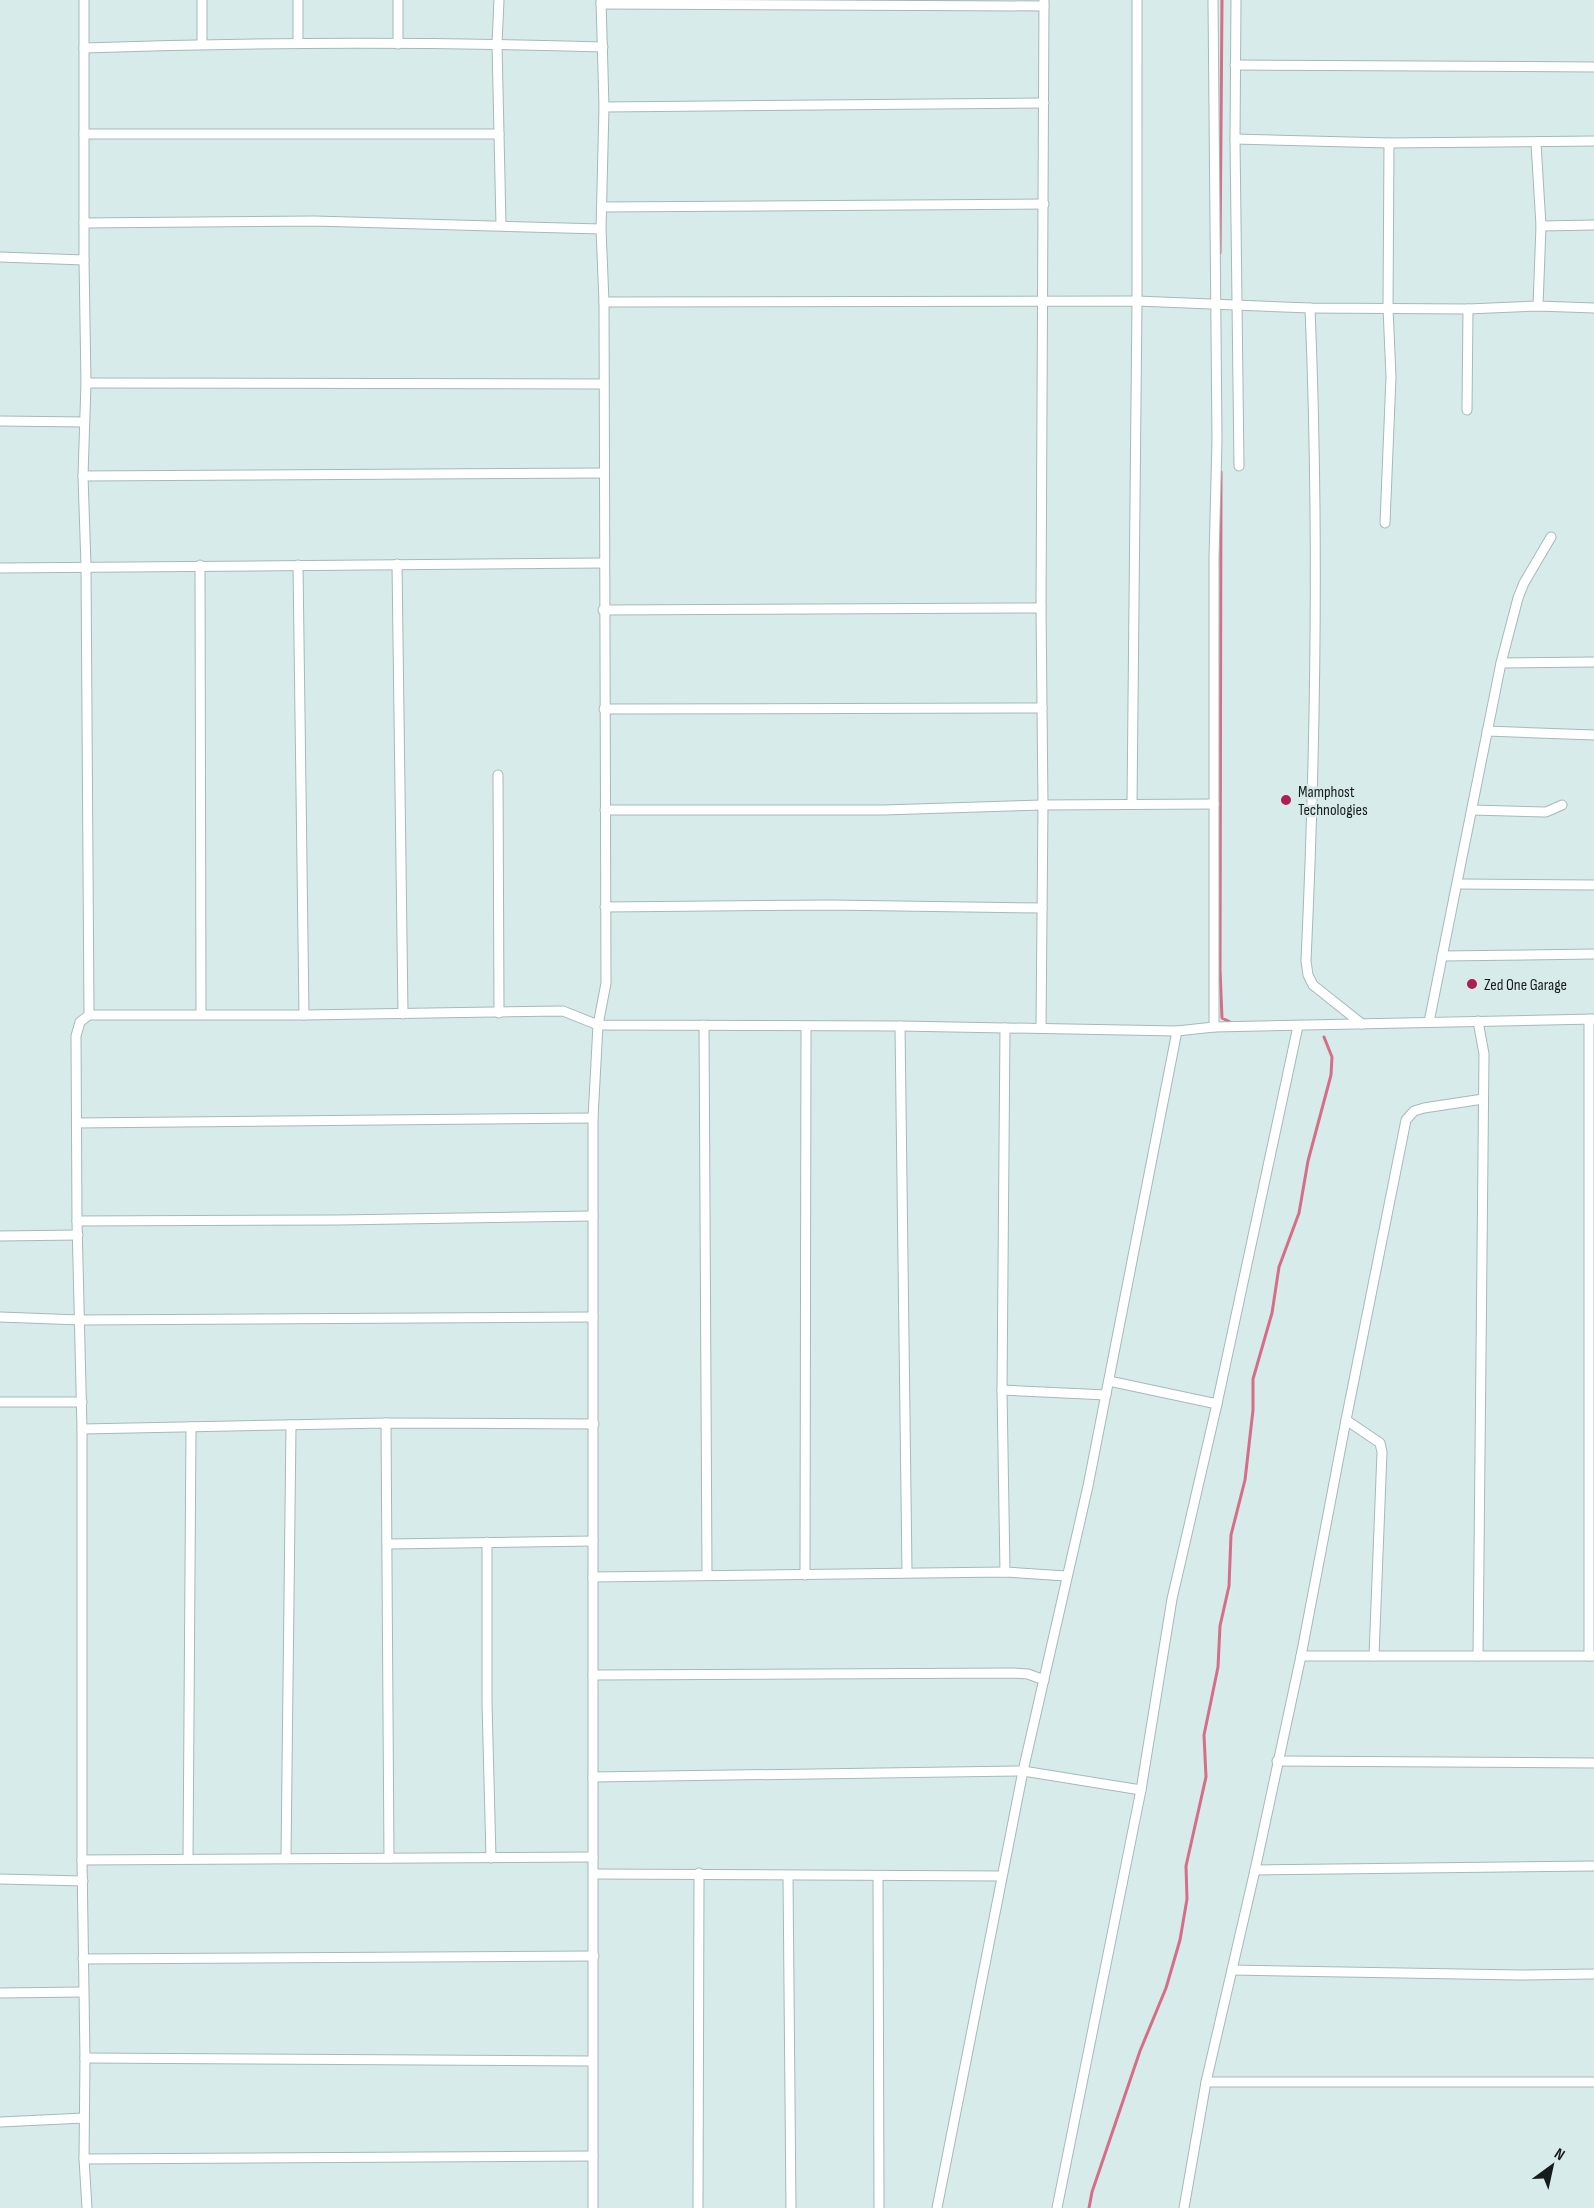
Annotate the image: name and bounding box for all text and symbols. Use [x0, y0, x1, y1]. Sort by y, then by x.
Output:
place label: Mamphost Technologies [1298, 783, 1368, 820]
marker: Mamphost Technologies [1279, 793, 1293, 807]
place label: Zed One Garage [1484, 976, 1567, 995]
marker: Zed One Garage [1465, 977, 1479, 991]
north arrow [1522, 2136, 1582, 2196]
text: N [1551, 2144, 1568, 2165]

